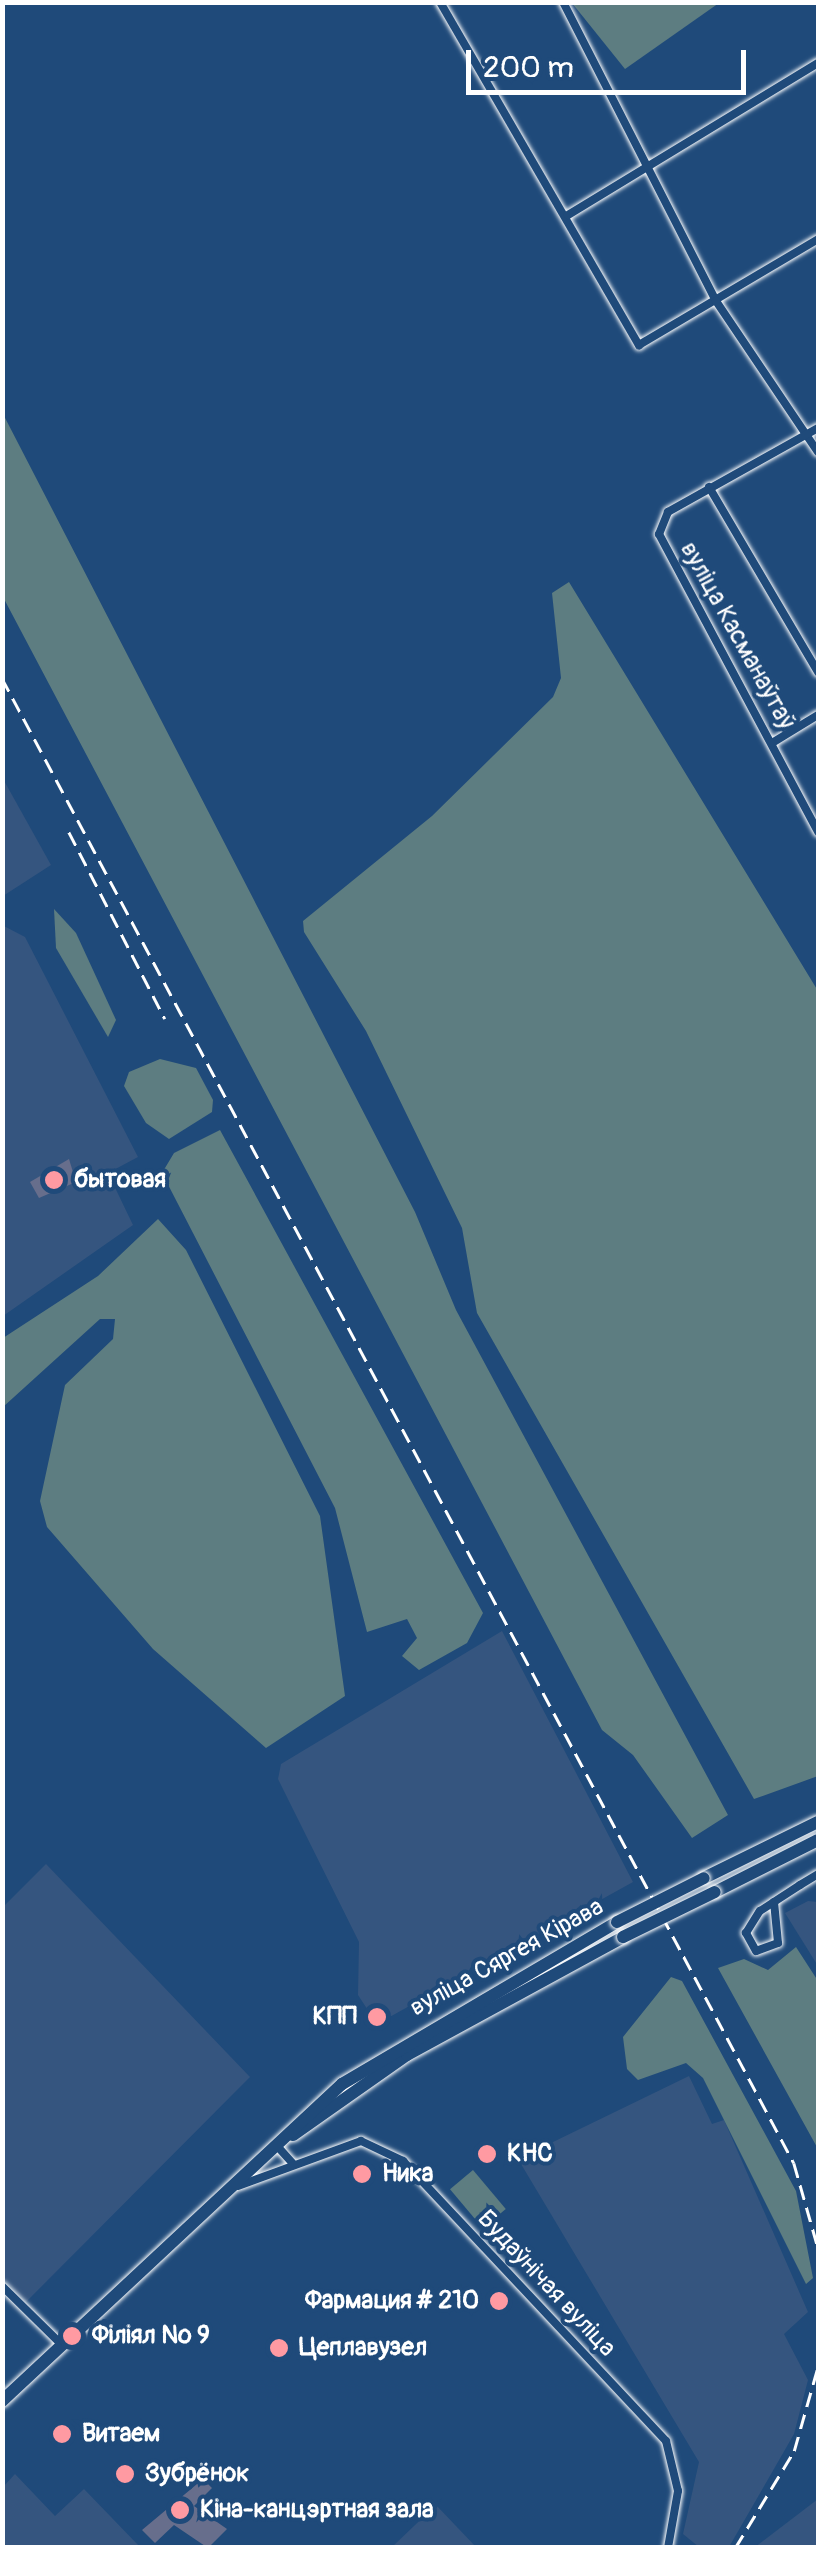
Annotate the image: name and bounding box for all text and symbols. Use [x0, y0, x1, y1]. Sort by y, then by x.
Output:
scale bar [471, 30, 751, 92]
text: 200 m [483, 49, 574, 86]
street label: вуліца Касманаўтаў [673, 537, 801, 735]
place label: бытовая [74, 1165, 166, 1195]
marker: бытовая [43, 1169, 65, 1191]
street label: вуліца Сяргея Кірава [405, 1892, 609, 2024]
place label: КПП [313, 2002, 357, 2032]
marker: КПП [366, 2006, 388, 2028]
place label: КНС [507, 2139, 553, 2169]
marker: КНС [476, 2143, 498, 2165]
place label: Ника [382, 2159, 433, 2189]
marker: Ника [351, 2163, 373, 2185]
street label: Будаўнічая вуліца [470, 2205, 622, 2363]
place label: Фармация # 210 [305, 2286, 479, 2316]
marker: Фармация # 210 [488, 2290, 510, 2312]
place label: Філіял № 9 [92, 2321, 210, 2351]
marker: Філіял № 9 [61, 2325, 83, 2347]
place label: Цеплавузел [299, 2333, 427, 2363]
marker: Цеплавузел [268, 2337, 290, 2359]
place label: Витаем [82, 2419, 160, 2449]
marker: Витаем [51, 2423, 73, 2445]
place label: Зубрёнок [145, 2459, 249, 2489]
marker: Зубрёнок [114, 2463, 136, 2485]
place label: Кіна-канцэртная зала [200, 2495, 434, 2525]
marker: Кіна-канцэртная зала [169, 2499, 191, 2521]

